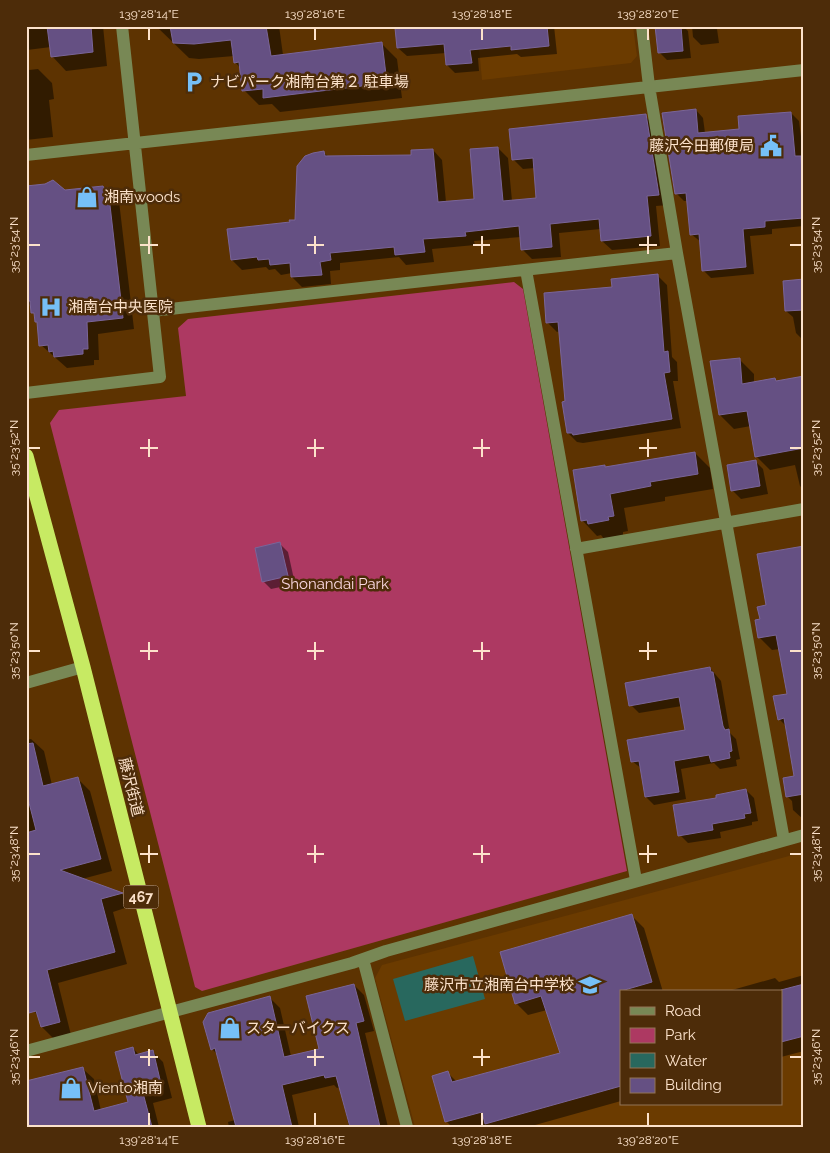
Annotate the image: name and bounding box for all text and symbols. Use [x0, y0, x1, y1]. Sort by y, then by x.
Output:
text: 139°28'14"E [119, 7, 179, 21]
text: 139°28'16"E [285, 7, 345, 21]
text: 139°28'18"E [452, 7, 512, 21]
text: 139°28'20"E [617, 7, 679, 21]
parking icon: ナビパーク湘南台第２ 駐車場 [181, 69, 207, 95]
place label: ナビパーク湘南台第２ 駐車場 [210, 73, 409, 91]
public building icon: 藤沢今田郵便局 [758, 133, 784, 159]
place label: 藤沢今田郵便局 [649, 137, 754, 155]
shop icon: 湘南woods [74, 184, 100, 210]
place label: 湘南woods [104, 188, 180, 206]
text: 35°23'54"N [7, 217, 21, 273]
text: 35°23'54"N [809, 217, 823, 273]
hospital icon: 湘南台中央医院 [38, 294, 64, 320]
place label: 湘南台中央医院 [68, 298, 173, 316]
text: 35°23'52"N [7, 420, 21, 476]
text: 35°23'52"N [809, 420, 823, 476]
park label: Shonandai Park [281, 575, 389, 593]
text: 35°23'50"N [7, 622, 21, 680]
text: 35°23'50"N [809, 622, 823, 680]
street label: 藤沢街道 [115, 756, 147, 818]
text: 35°23'48"N [7, 826, 21, 882]
text: 35°23'48"N [809, 826, 823, 882]
road number: 467 [124, 886, 158, 909]
school or university icon: 藤沢市立湘南台中学校 [577, 972, 603, 998]
place label: 藤沢市立湘南台中学校 [424, 976, 574, 994]
legend [620, 990, 782, 1106]
text: Road [665, 1002, 701, 1020]
shop icon: スターバイクス [217, 1015, 243, 1041]
place label: スターバイクス [246, 1019, 350, 1037]
text: Park [665, 1026, 696, 1044]
text: 35°23'46"N [7, 1029, 21, 1085]
text: 35°23'46"N [809, 1029, 823, 1085]
text: Water [665, 1052, 708, 1070]
shop icon: Viento湘南 [58, 1075, 84, 1101]
text: Building [665, 1076, 722, 1094]
place label: Viento湘南 [88, 1079, 163, 1097]
text: 139°28'14"E [119, 1133, 179, 1147]
text: 139°28'16"E [285, 1133, 345, 1147]
text: 139°28'18"E [452, 1133, 512, 1147]
text: 139°28'20"E [617, 1133, 679, 1147]

